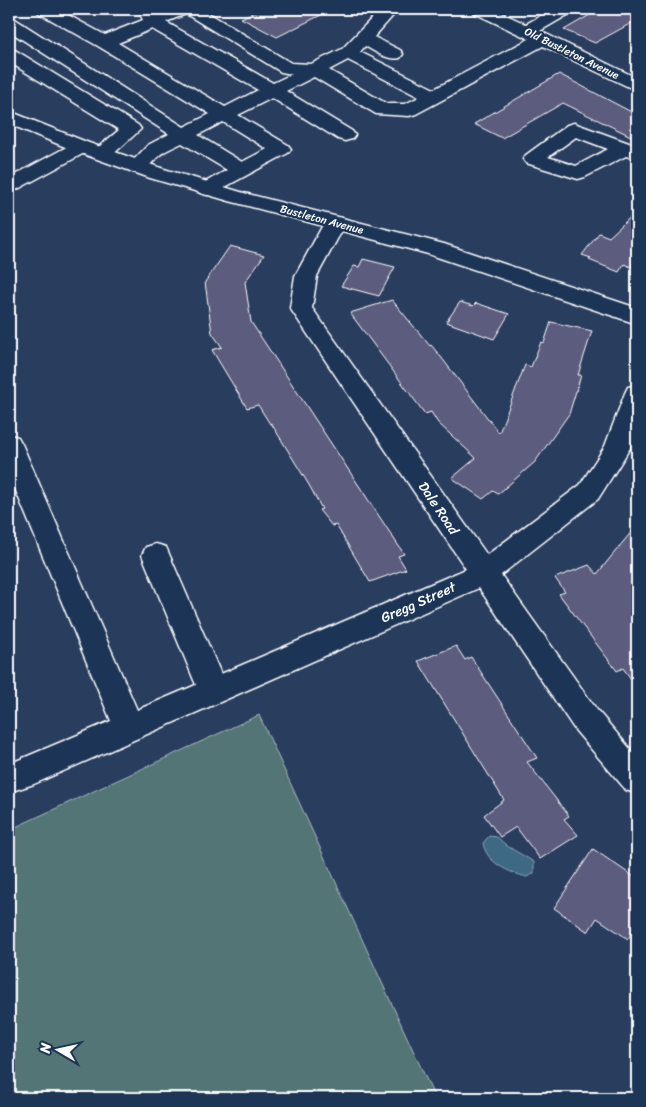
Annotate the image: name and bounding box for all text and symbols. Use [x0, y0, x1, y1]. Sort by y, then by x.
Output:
street label: Old Bustleton Avenue [521, 22, 623, 85]
street label: Bustleton Avenue [278, 199, 366, 240]
street label: Dale Road [411, 476, 467, 542]
street label: Gregg Street [377, 574, 461, 630]
north arrow [32, 1024, 82, 1074]
text: N [32, 1041, 59, 1056]

